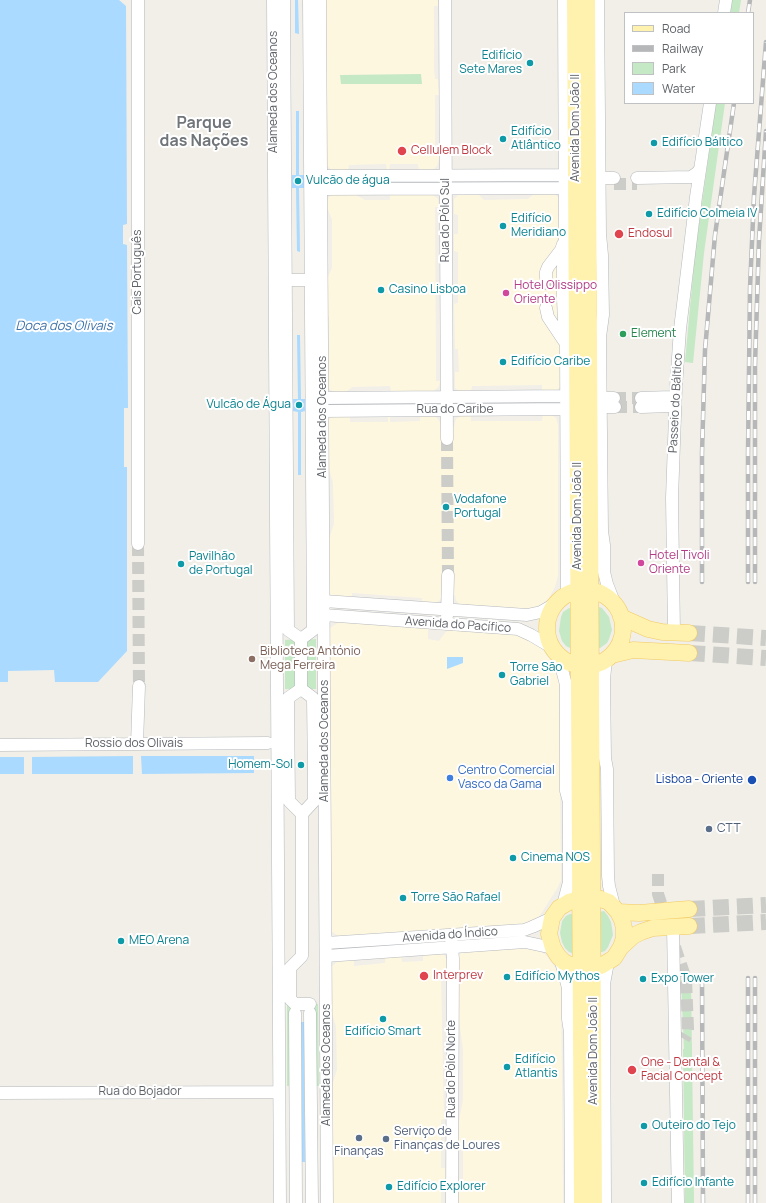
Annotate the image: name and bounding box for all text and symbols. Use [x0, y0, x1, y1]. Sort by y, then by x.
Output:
legend [624, 12, 754, 104]
text: Road [662, 20, 690, 37]
street label: Alameda dos Oceanos [267, 31, 281, 153]
text: Railway [662, 40, 703, 57]
place label: Edifício Sete Mares [459, 49, 522, 77]
marker: Edifício Sete Mares [525, 58, 535, 68]
text: Park [662, 60, 686, 77]
street label: Avenida Dom João II [569, 74, 583, 182]
text: Water [662, 80, 695, 97]
district label: Parque das Nações [160, 114, 248, 152]
place label: Edifício Atlântico [511, 125, 561, 153]
marker: Edifício Atlântico [498, 134, 508, 144]
place label: Edifício Báltico [662, 136, 743, 150]
marker: Edifício Báltico [649, 138, 659, 148]
place label: Cellulem Block [411, 144, 491, 158]
marker: Cellulem Block [396, 145, 408, 157]
place label: Vulcão de água [306, 174, 390, 188]
marker: Vulcão de água [293, 176, 303, 186]
street label: Rua do Pólo Sul [439, 178, 453, 262]
place label: Edifício Colmeia IV [657, 207, 757, 221]
marker: Edifício Colmeia IV [644, 209, 654, 219]
place label: Edifício Meridiano [511, 212, 566, 240]
marker: Edifício Meridiano [498, 221, 508, 231]
place label: Endosul [628, 227, 672, 241]
marker: Endosul [613, 228, 625, 240]
street label: Cais Português [131, 230, 145, 314]
place label: Hotel Olissippo Oriente [514, 279, 597, 307]
place label: Casino Lisboa [389, 283, 466, 297]
marker: Casino Lisboa [376, 285, 386, 295]
marker: Hotel Olissippo Oriente [501, 288, 511, 298]
water label: Doca dos Olivais [16, 318, 112, 334]
place label: Element [631, 327, 676, 341]
marker: Element [618, 329, 628, 339]
street label: Passeio do Báltico [666, 353, 686, 453]
place label: Edifício Caribe [511, 355, 590, 369]
street label: Alameda dos Oceanos [316, 356, 330, 478]
marker: Edifício Caribe [498, 357, 508, 367]
place label: Vulcão de Água [206, 398, 291, 412]
marker: Vulcão de Água [294, 400, 304, 410]
street label: Rua do Caribe [417, 403, 493, 417]
street label: Avenida Dom João II [571, 462, 585, 570]
place label: Vodafone Portugal [454, 493, 507, 521]
marker: Vodafone Portugal [441, 502, 451, 512]
place label: Hotel Tivoli Oriente [649, 549, 710, 577]
place label: Pavilhão de Portugal [189, 550, 253, 578]
marker: Hotel Tivoli Oriente [636, 558, 646, 568]
marker: Pavilhão de Portugal [176, 559, 186, 569]
street label: Avenida do Pacífico [405, 614, 511, 636]
place label: Biblioteca António Mega Ferreira [260, 645, 361, 673]
marker: Biblioteca António Mega Ferreira [247, 654, 257, 664]
place label: Torre São Gabriel [510, 661, 562, 689]
marker: Torre São Gabriel [497, 670, 507, 680]
street label: Alameda dos Oceanos [318, 680, 332, 802]
street label: Rossio dos Olivais [85, 737, 183, 751]
place label: Homem-Sol [228, 758, 293, 772]
marker: Homem-Sol [296, 760, 306, 770]
place label: Centro Comercial Vasco da Gama [458, 764, 555, 792]
marker: Centro Comercial Vasco da Gama [445, 773, 455, 783]
place label: Lisboa - Oriente [656, 773, 743, 787]
marker: Lisboa - Oriente [746, 774, 758, 786]
place label: CTT [717, 822, 741, 836]
marker: CTT [704, 824, 714, 834]
place label: Cinema NOS [521, 851, 590, 865]
marker: Cinema NOS [508, 853, 518, 863]
place label: Torre São Rafael [411, 891, 501, 905]
marker: Torre São Rafael [398, 893, 408, 903]
street label: Avenida do Índico [402, 924, 498, 946]
place label: MEO Arena [129, 934, 189, 948]
marker: MEO Arena [116, 936, 126, 946]
place label: Interprev [433, 969, 483, 983]
marker: Interprev [418, 970, 430, 982]
place label: Edifício Mythos [515, 970, 600, 984]
marker: Edifício Mythos [502, 972, 512, 982]
place label: Expo Tower [651, 972, 714, 986]
marker: Expo Tower [638, 974, 648, 984]
street label: Avenida Dom João II [587, 997, 601, 1105]
street label: Alameda dos Oceanos [320, 1004, 334, 1126]
marker: Edifício Smart [378, 1014, 388, 1024]
street label: Rua do Pólo Norte [445, 1020, 459, 1118]
place label: Edifício Smart [345, 1025, 421, 1039]
place label: Edifício Atlantis [515, 1053, 558, 1081]
place label: One - Dental & Facial Concept [641, 1056, 723, 1084]
marker: Edifício Atlantis [502, 1062, 512, 1072]
marker: One - Dental & Facial Concept [626, 1064, 638, 1076]
street label: Rua do Bojador [98, 1085, 182, 1099]
place label: Outeiro do Tejo [652, 1119, 736, 1133]
marker: Outeiro do Tejo [639, 1121, 649, 1131]
place label: Serviço de Finanças de Loures [394, 1125, 500, 1153]
marker: Finanças [354, 1133, 364, 1143]
marker: Serviço de Finanças de Loures [381, 1134, 391, 1144]
place label: Finanças [334, 1145, 384, 1159]
place label: Edifício Infante [652, 1176, 734, 1190]
marker: Edifício Infante [639, 1178, 649, 1188]
place label: Edifício Explorer [397, 1180, 485, 1194]
marker: Edifício Explorer [384, 1182, 394, 1192]

